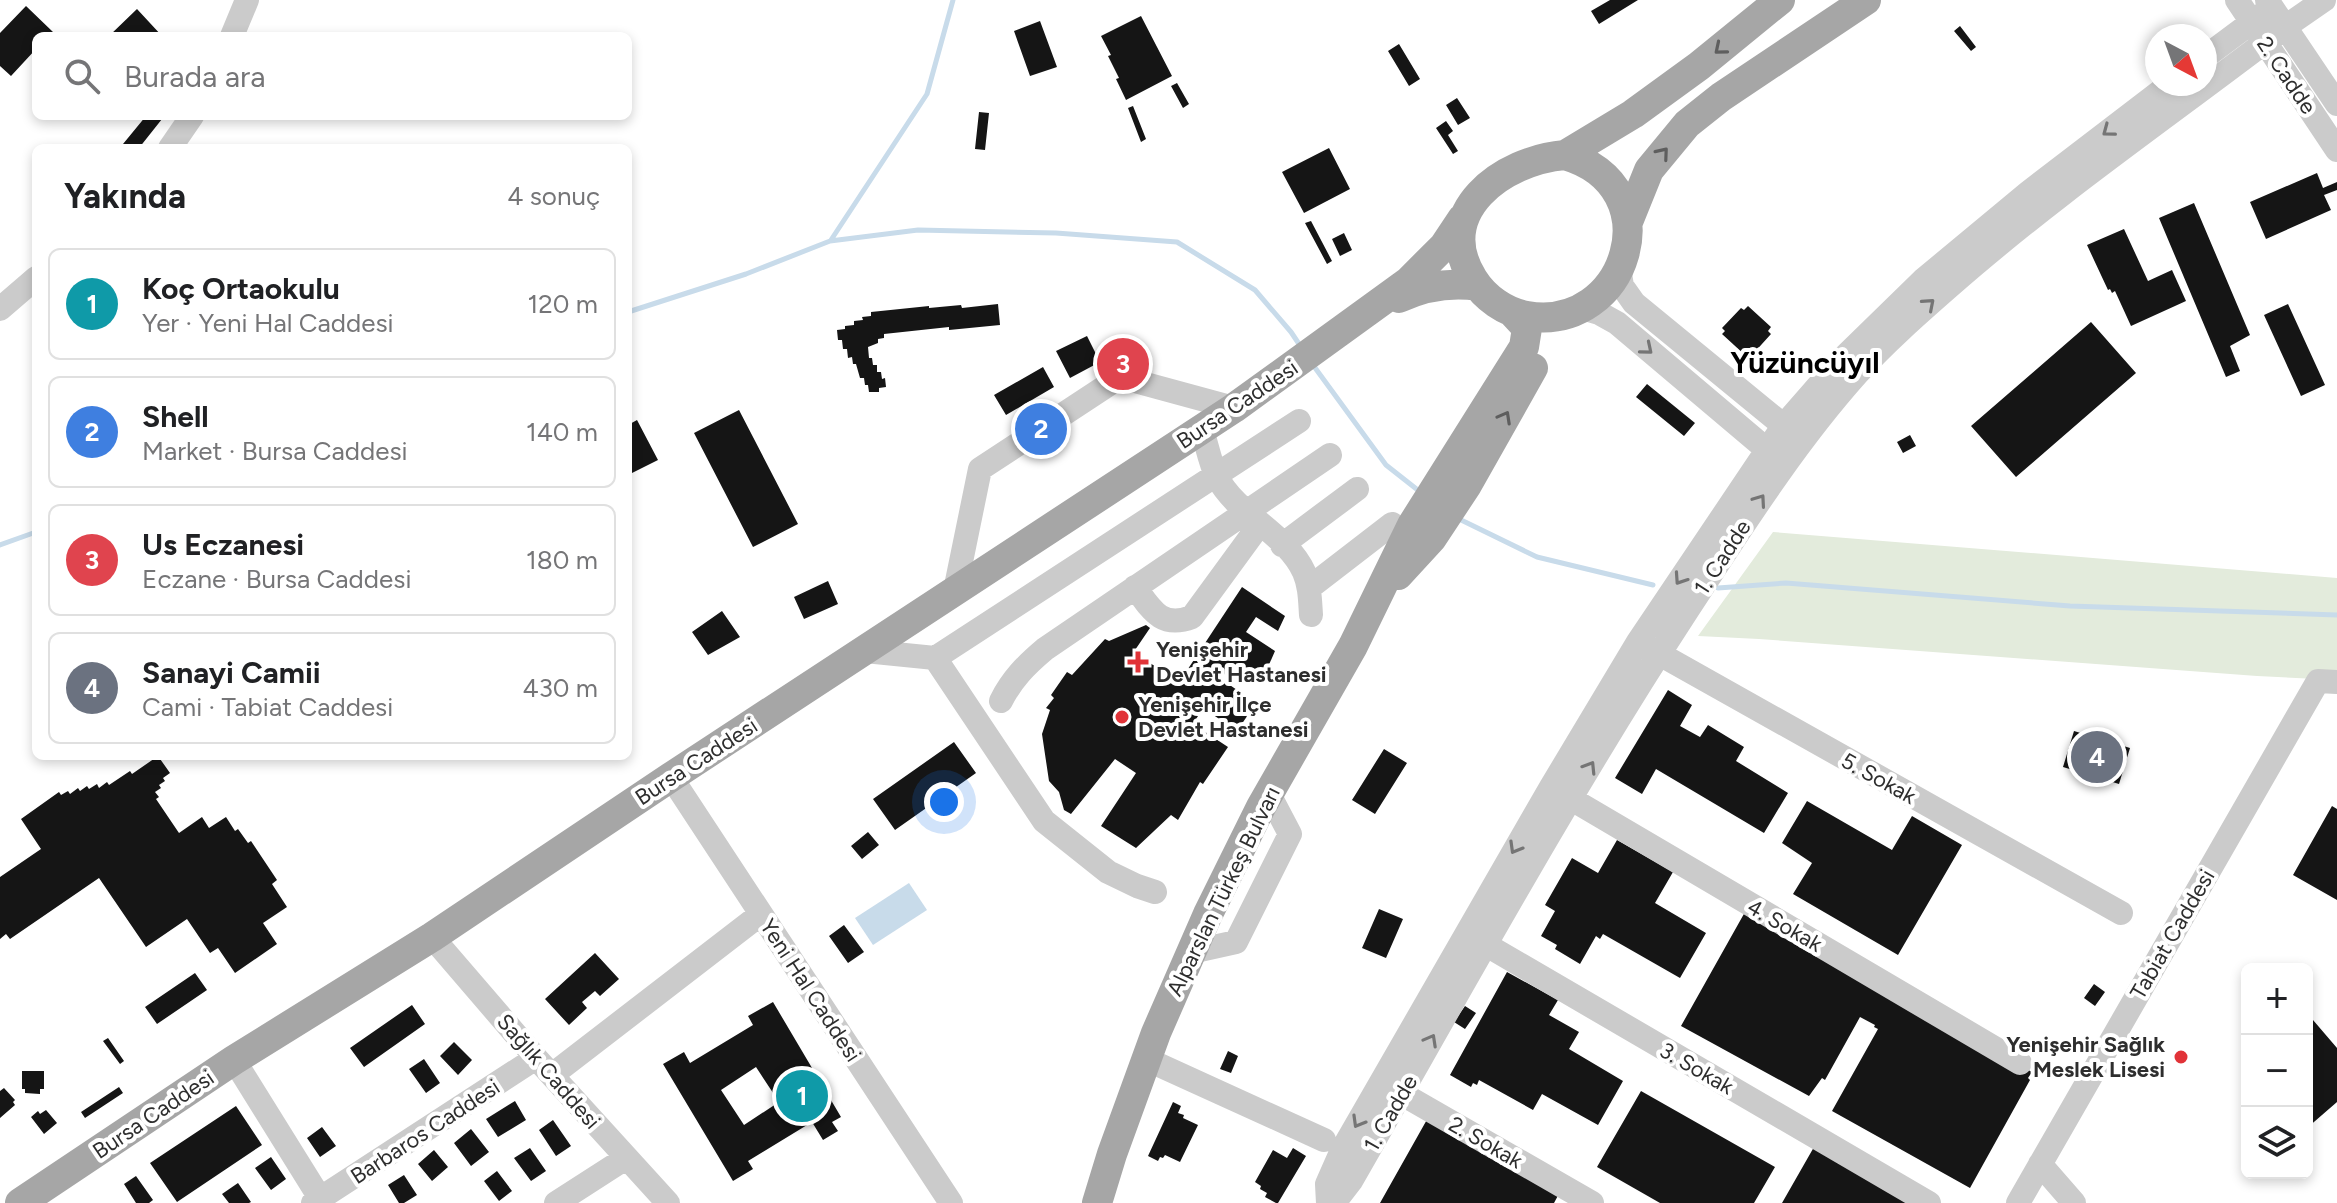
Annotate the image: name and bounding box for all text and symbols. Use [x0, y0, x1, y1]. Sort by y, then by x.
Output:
north arrow [2145, 24, 2217, 96]
search box [32, 32, 632, 120]
street label: 2. Cadde [2251, 32, 2322, 119]
one-way arrow [1715, 39, 1729, 54]
icon: search [60, 54, 104, 98]
text: Burada ara [124, 58, 266, 95]
one-way arrow [2102, 122, 2117, 136]
one-way arrow [1653, 148, 1668, 162]
text: Yakında [64, 176, 186, 217]
text: 4 sonuç [507, 180, 600, 212]
text: Koç Ortaokulu [142, 270, 340, 307]
text: 1 [87, 288, 97, 320]
text: 120 m [528, 288, 598, 320]
one-way arrow [1920, 300, 1935, 314]
text: Yer · Yeni Hal Caddesi [142, 307, 394, 339]
pin: 3 [1097, 334, 1149, 394]
one-way arrow [1638, 339, 1653, 354]
district label: Yüzüncüyıl [1730, 344, 1880, 381]
street label: Bursa Caddesi [1172, 354, 1303, 455]
text: Shell [142, 398, 209, 435]
pin: 2 [1015, 399, 1067, 459]
one-way arrow [1495, 412, 1511, 426]
text: 2 [84, 416, 100, 448]
text: 140 m [526, 416, 598, 448]
text: Market · Bursa Caddesi [142, 435, 408, 467]
one-way arrow [1750, 495, 1765, 509]
street label: 1. Cadde [1688, 515, 1757, 600]
text: Us Eczanesi [142, 526, 304, 563]
text: 3 [85, 544, 99, 576]
text: 180 m [526, 544, 598, 576]
text: Eczane · Bursa Caddesi [142, 563, 411, 595]
one-way arrow [1675, 570, 1690, 584]
place label: Yenişehir Devlet Hastanesi [1156, 636, 1327, 688]
marker: Yenişehir Devlet Hastanesi [1127, 651, 1149, 673]
text: Sanayi Camii [142, 654, 321, 691]
text: 4 [84, 672, 100, 704]
text: 430 m [522, 672, 598, 704]
text: Cami · Tabiat Caddesi [142, 691, 393, 723]
place label: Yenişehir İlçe Devlet Hastanesi [1138, 691, 1309, 743]
marker: Yenişehir İlçe Devlet Hastanesi [1113, 708, 1131, 726]
street label: Bursa Caddesi [630, 712, 762, 811]
pin: 4 [2071, 727, 2123, 787]
street label: 5. Sokak [1837, 747, 1921, 810]
one-way arrow [1580, 761, 1595, 776]
your location [924, 782, 964, 822]
street label: Alparslan Türkeş Bulvarı [1161, 782, 1286, 1000]
one-way arrow [1509, 839, 1525, 854]
street label: Tabiat Caddesi [2124, 865, 2220, 1004]
street label: 4. Sokak [1742, 893, 1827, 958]
street label: Yeni Hal Caddesi [754, 914, 867, 1067]
map controls [2241, 963, 2313, 1179]
button: + [2241, 963, 2313, 1035]
street label: Sağlık Caddesi [491, 1008, 606, 1135]
place label: Yenişehir Sağlık Meslek Lisesi [2006, 1031, 2165, 1083]
one-way arrow [1421, 1034, 1437, 1049]
button: − [2241, 1035, 2313, 1107]
street label: 3. Sokak [1655, 1037, 1739, 1100]
marker: Yenişehir Sağlık Meslek Lisesi [2172, 1048, 2190, 1066]
street label: Bursa Caddesi [88, 1064, 219, 1165]
pin: 1 [776, 1066, 828, 1126]
street label: 1. Cadde [1358, 1070, 1423, 1156]
street label: Barbaros Caddesi [346, 1073, 505, 1190]
button: layers [2241, 1107, 2313, 1179]
street label: 2. Sokak [1444, 1111, 1528, 1175]
one-way arrow [1352, 1114, 1367, 1128]

